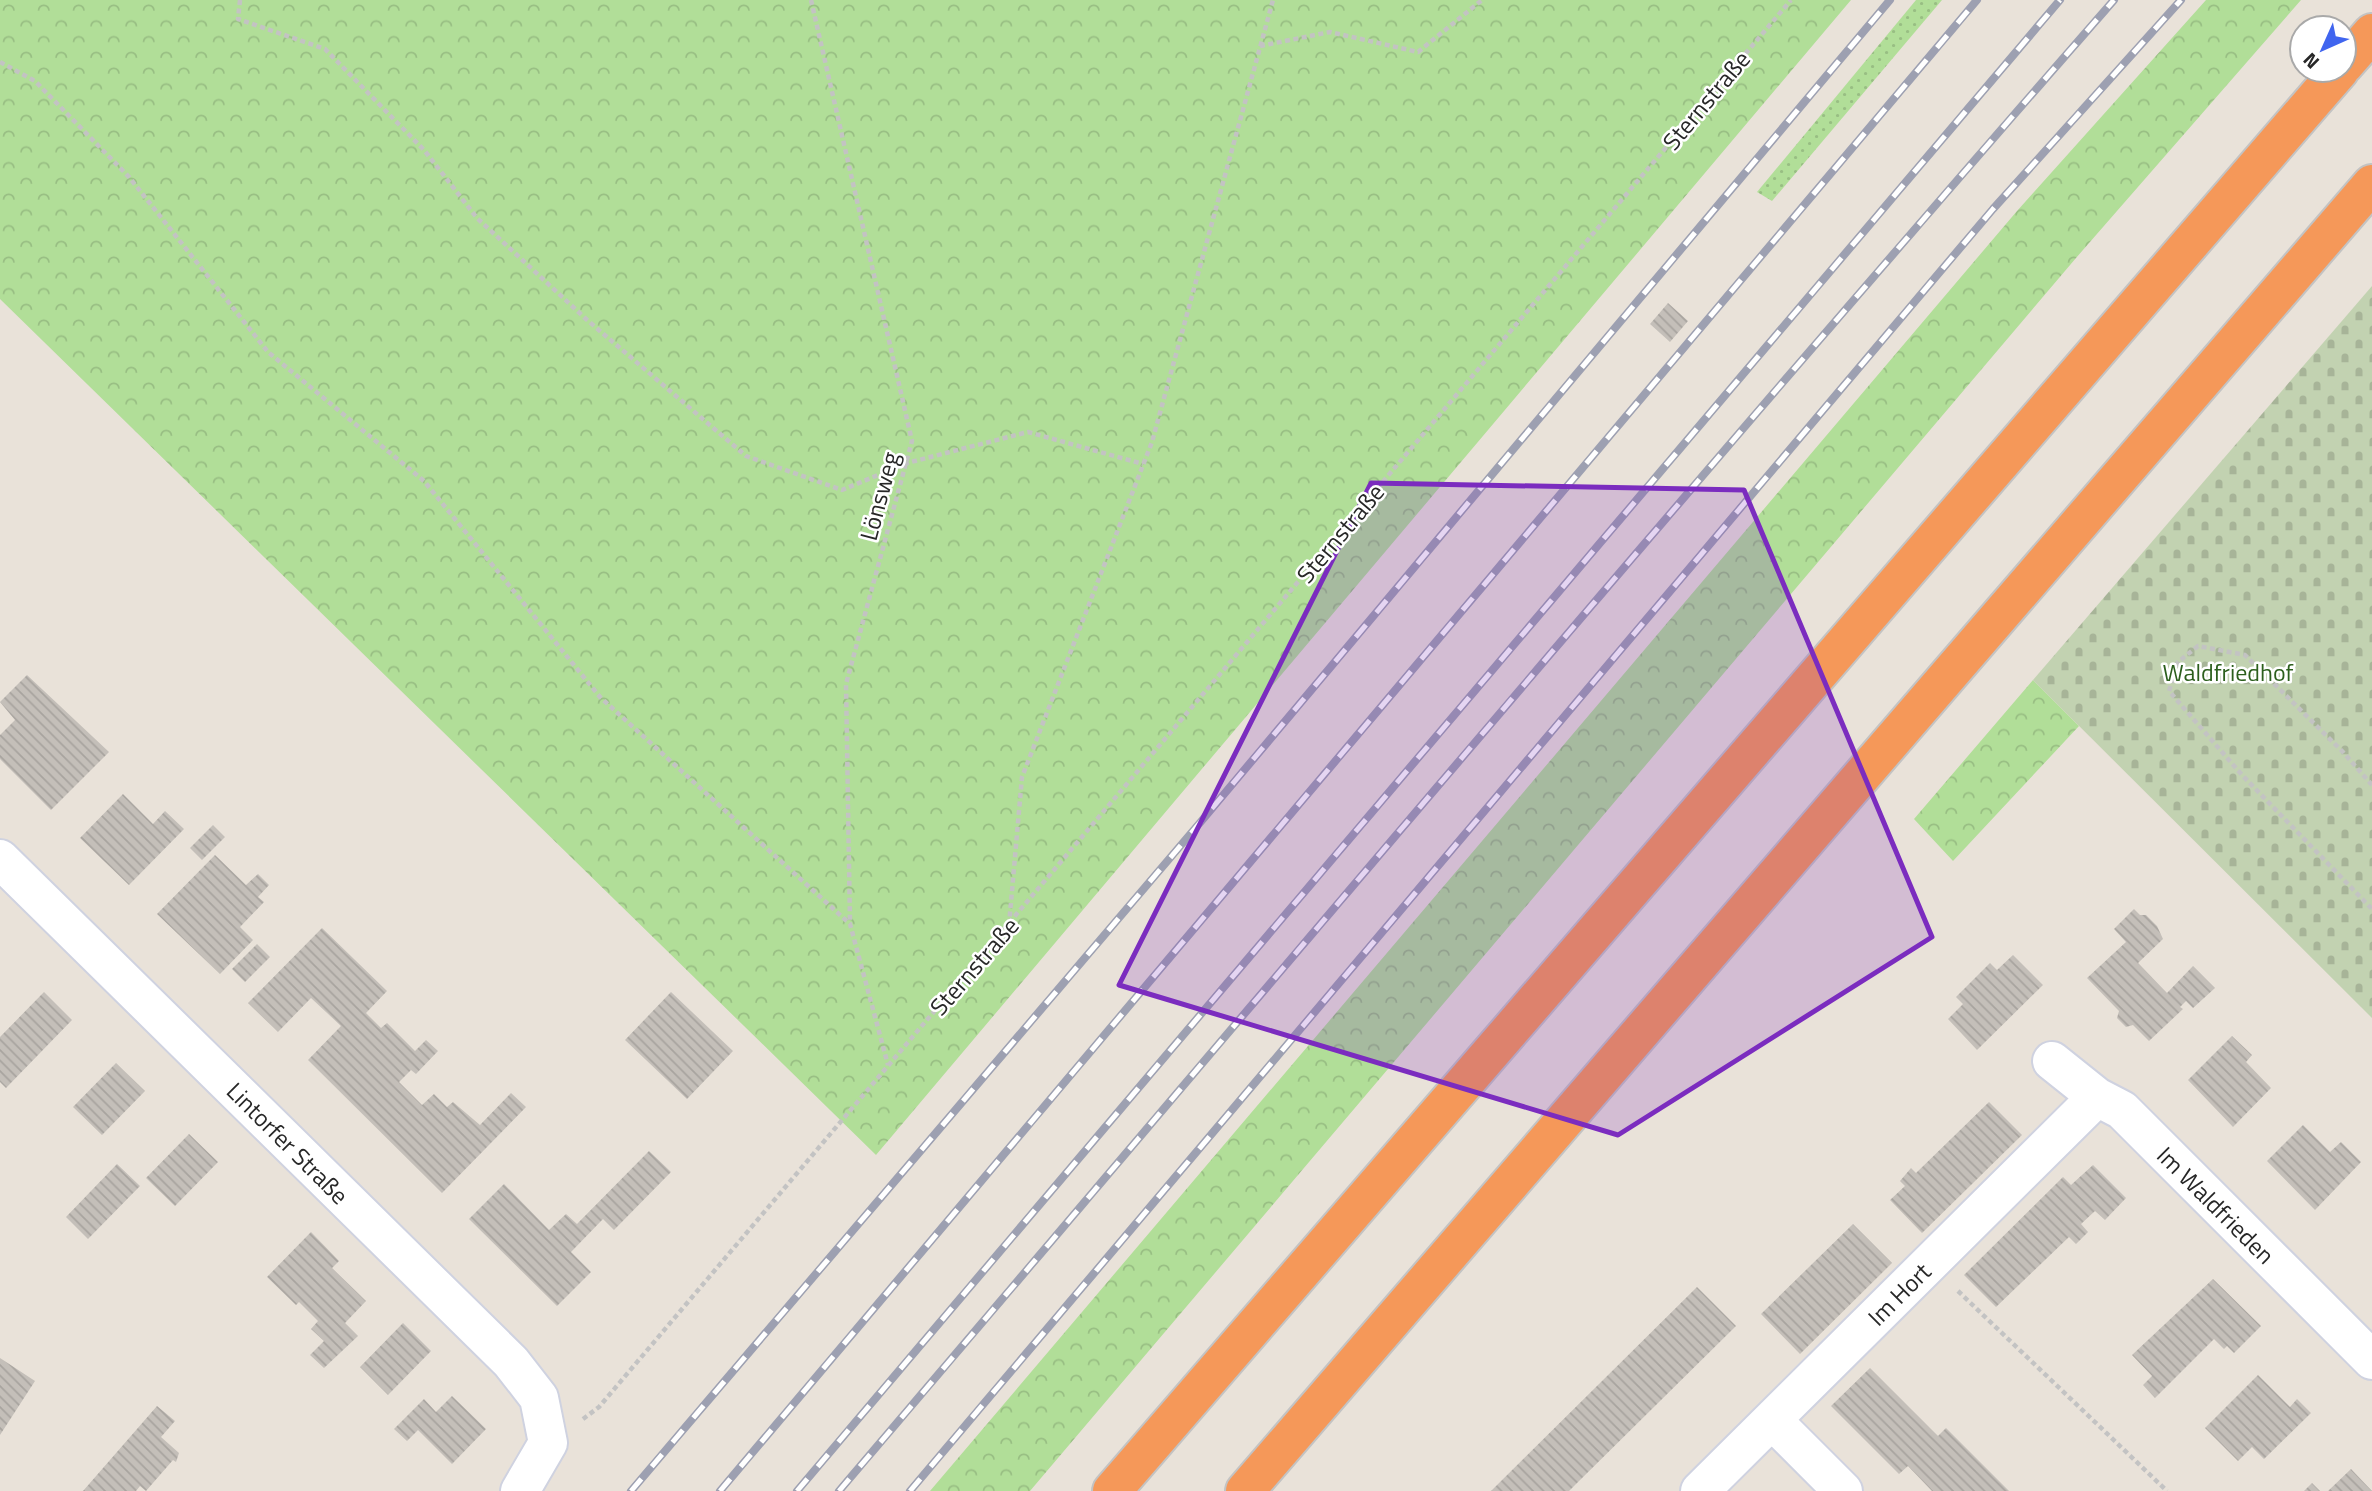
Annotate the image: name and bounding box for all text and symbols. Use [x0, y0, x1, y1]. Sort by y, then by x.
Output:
north arrow [2288, 14, 2358, 84]
street label: Sternstraße [1654, 42, 1758, 158]
text: N [2296, 46, 2326, 76]
street label: Lönsweg [850, 448, 908, 544]
street label: Sternstraße [1288, 475, 1392, 591]
park label: Waldfriedhof [2163, 654, 2294, 690]
street label: Sternstraße [921, 909, 1027, 1023]
street label: Lintorfer Straße [219, 1074, 357, 1212]
street label: Im Waldfrieden [2149, 1138, 2283, 1272]
street label: Im Hort [1859, 1254, 1939, 1334]

